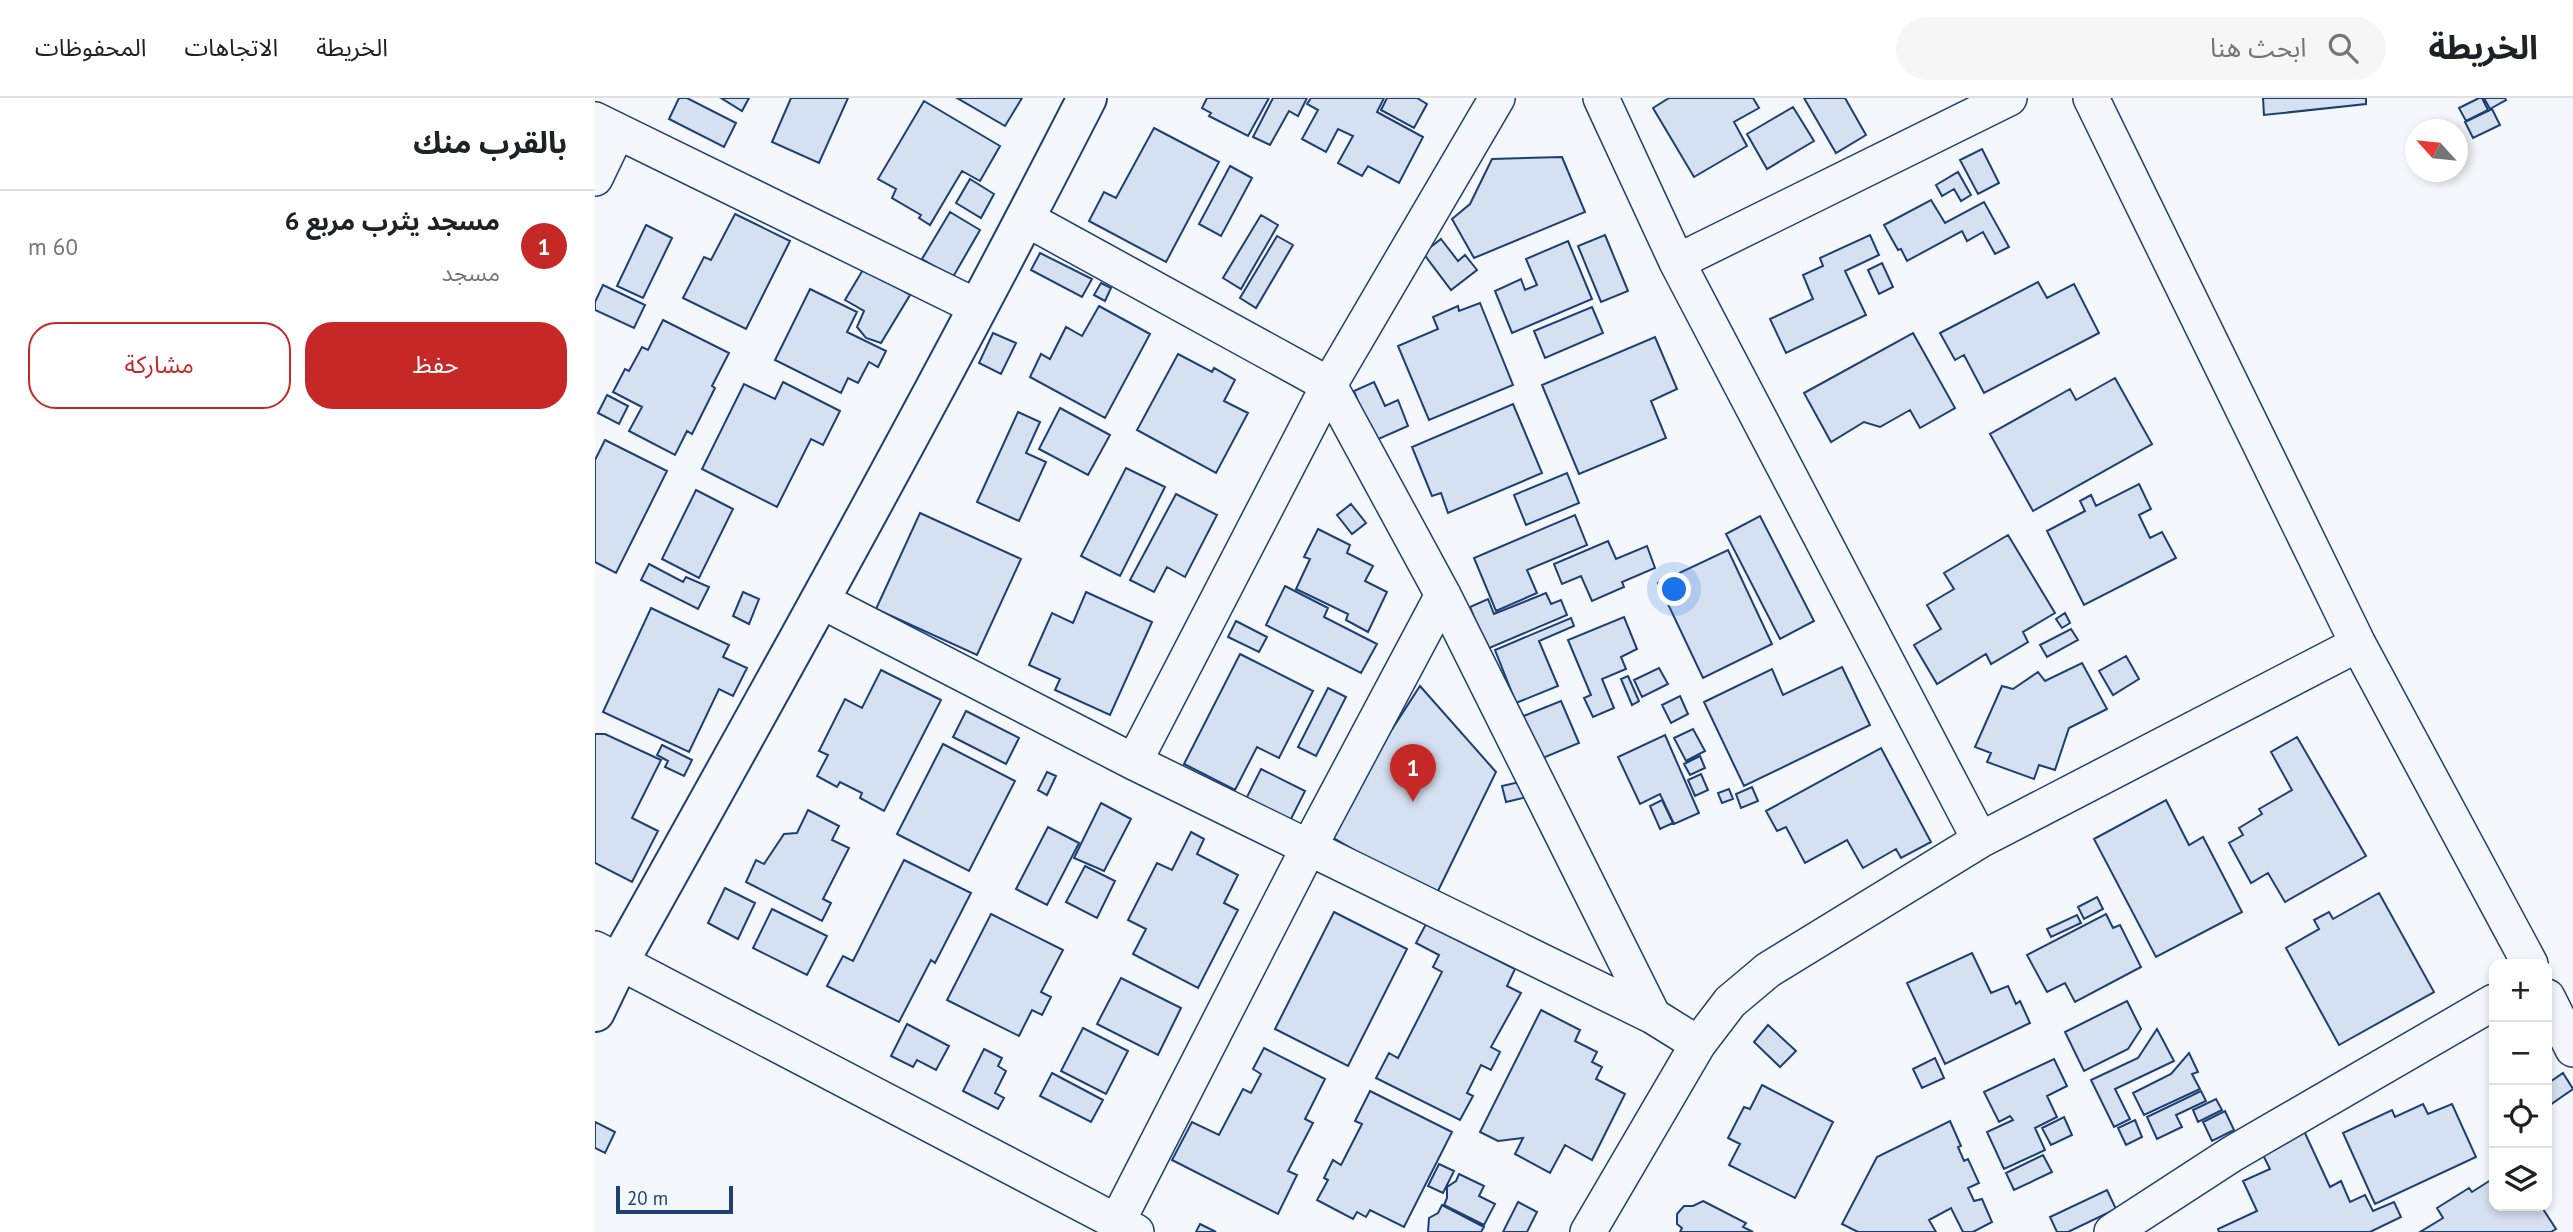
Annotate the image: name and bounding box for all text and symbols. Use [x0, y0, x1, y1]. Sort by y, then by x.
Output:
search box [1896, 17, 2386, 80]
text: الخريطة [2428, 25, 2538, 68]
icon: search [2324, 29, 2362, 67]
text: ابحث هنا [2210, 31, 2306, 64]
text: المحفوظات [35, 32, 146, 63]
text: الاتجاهات [184, 32, 278, 63]
text: الخريطة [316, 32, 388, 63]
north arrow [2405, 119, 2468, 182]
text: بالقرب منك [413, 122, 567, 161]
text: مسجد يثرب مربع 6 [285, 204, 500, 237]
text: 60 m [28, 232, 78, 261]
text: 1 [537, 232, 551, 261]
text: مسجد [441, 258, 500, 287]
button: مشاركة [28, 322, 291, 409]
button: حفظ [305, 322, 567, 409]
your location [1657, 572, 1691, 606]
pin: 1 [1390, 744, 1436, 802]
map controls [2489, 959, 2552, 1211]
button: + [2489, 959, 2552, 1022]
button: − [2489, 1022, 2552, 1085]
button: locate [2489, 1085, 2552, 1148]
button: layers [2489, 1148, 2552, 1211]
scale bar [616, 1183, 733, 1215]
text: 20 m [627, 1186, 668, 1210]

